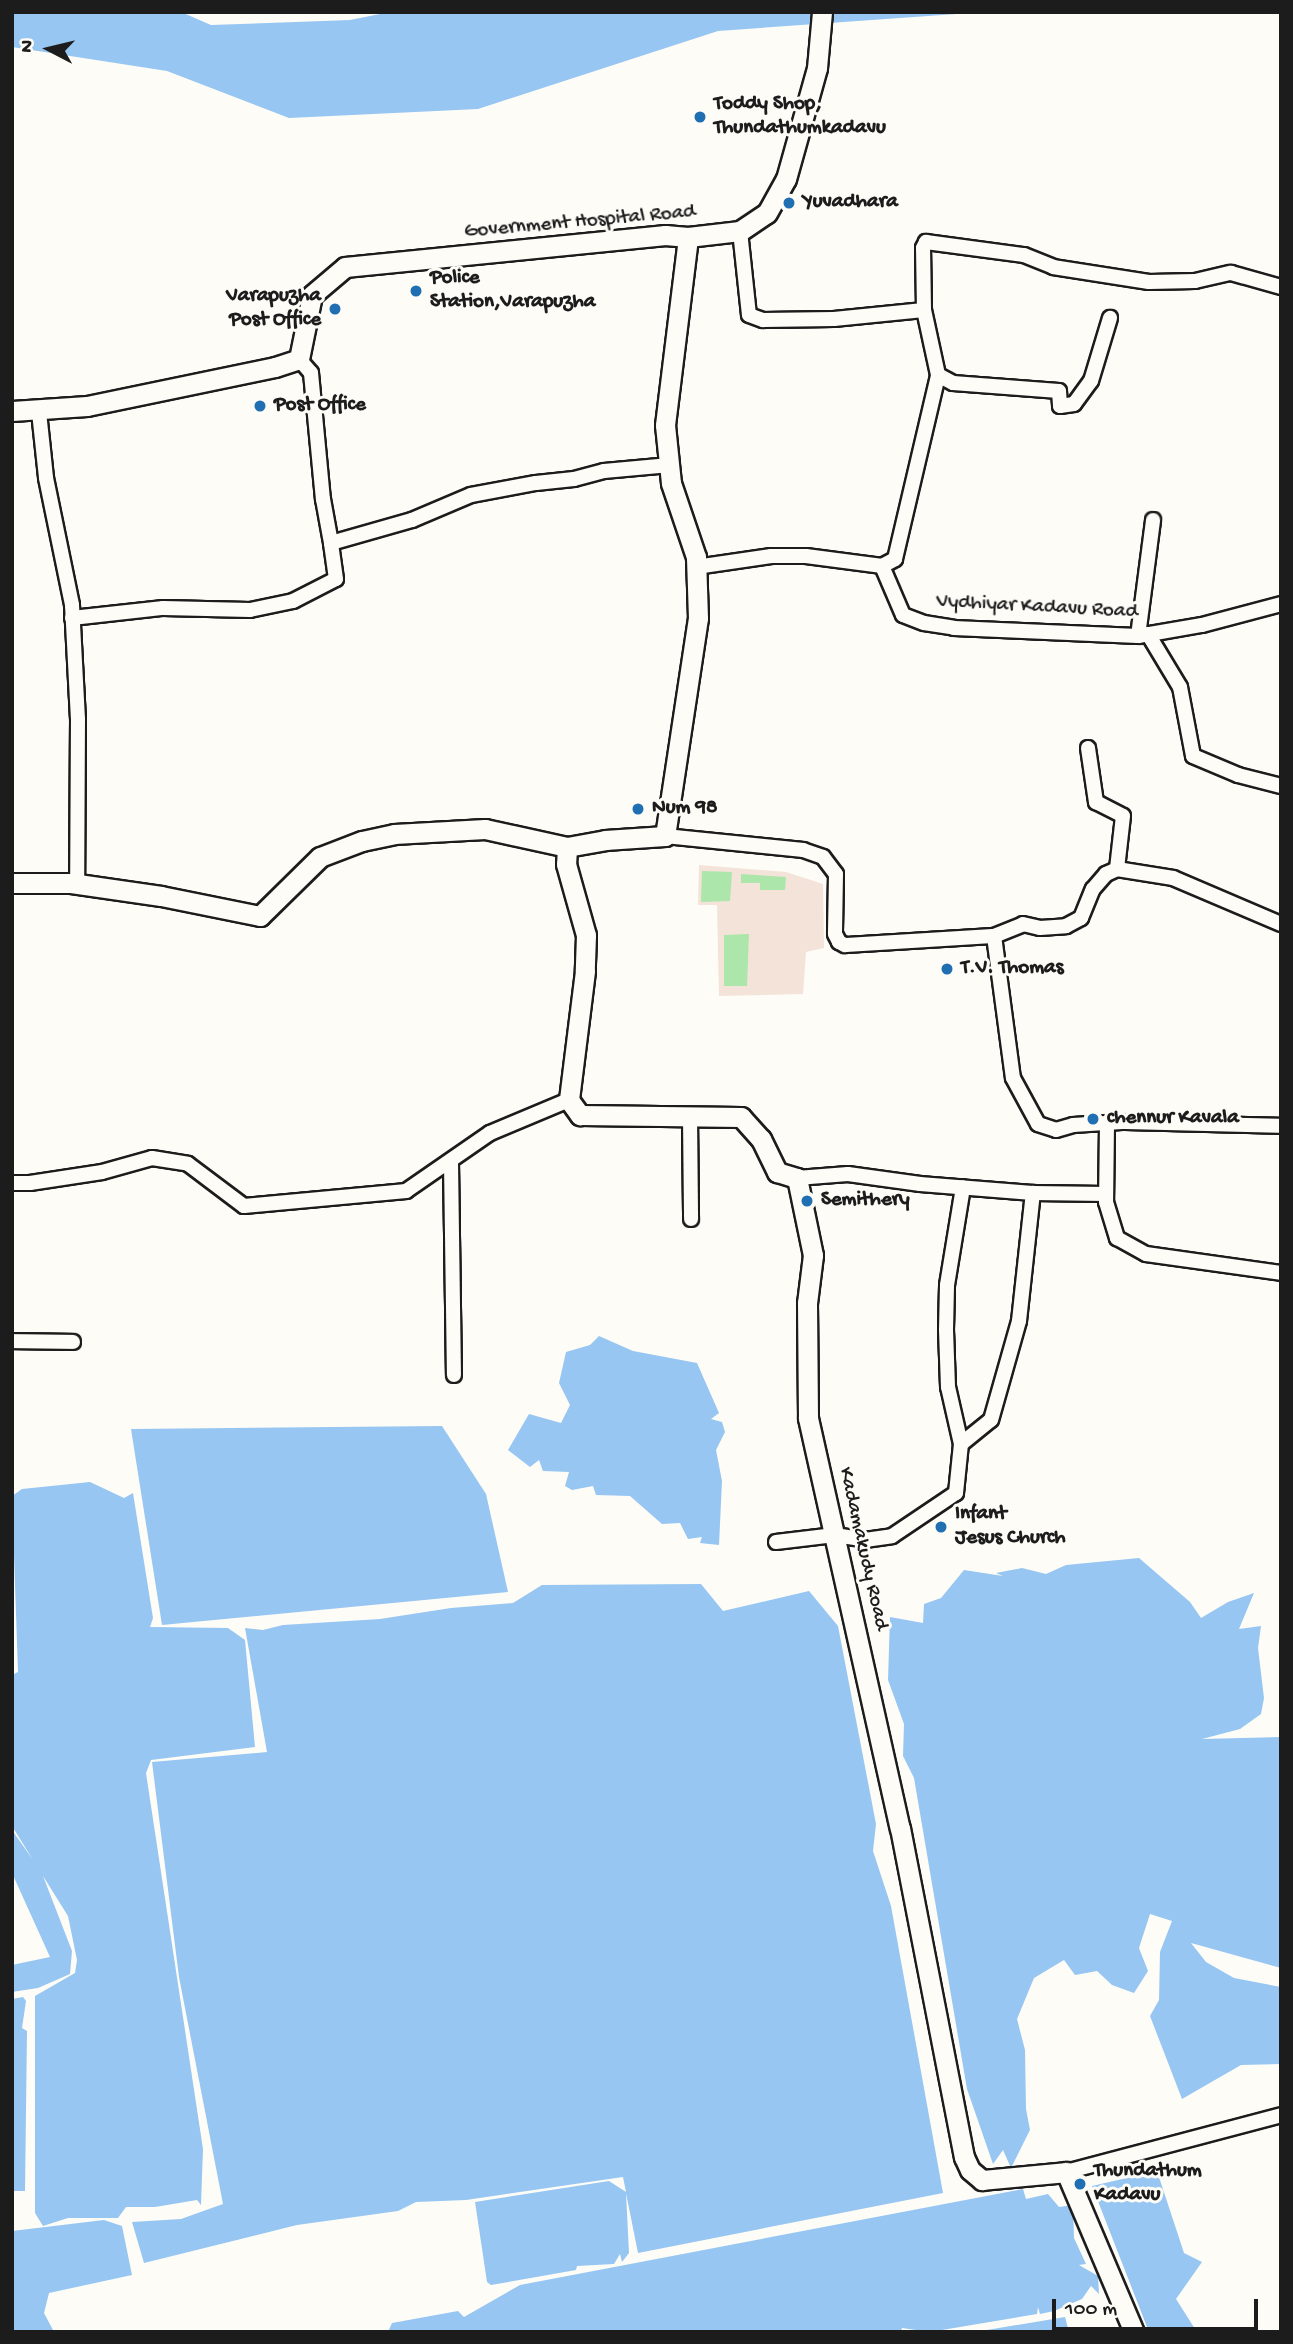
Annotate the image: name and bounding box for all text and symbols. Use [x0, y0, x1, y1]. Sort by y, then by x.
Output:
north arrow [14, 14, 84, 84]
text: N [15, 39, 40, 54]
place label: Toddy Shop, Thundathumkadavu [714, 92, 886, 142]
marker: Toddy Shop, Thundathumkadavu [692, 109, 708, 125]
place label: Yuvadhara [803, 190, 898, 216]
marker: Yuvadhara [781, 195, 797, 211]
street label: Government Hospital Road [463, 200, 697, 246]
place label: Police Station,Varapuzha [430, 266, 595, 316]
marker: Police Station,Varapuzha [408, 283, 424, 299]
place label: Varapuzha Post Office [226, 284, 321, 334]
marker: Varapuzha Post Office [327, 301, 343, 317]
place label: Post Office [274, 393, 366, 419]
marker: Post Office [252, 398, 268, 414]
street label: Vydhiyar Kadavu Road [936, 590, 1138, 626]
place label: Num 98 [652, 796, 717, 822]
marker: Num 98 [630, 801, 646, 817]
place label: T.V. Thomas [961, 956, 1063, 982]
marker: T.V. Thomas [939, 961, 955, 977]
place label: chennur Kavala [1107, 1106, 1239, 1132]
marker: chennur Kavala [1085, 1111, 1101, 1127]
place label: Semithery [821, 1188, 910, 1214]
marker: Semithery [799, 1193, 815, 1209]
street label: Kadamakudy Road [831, 1465, 893, 1633]
place label: Infant Jesus Church [955, 1502, 1066, 1552]
marker: Infant Jesus Church [933, 1519, 949, 1535]
place label: Thundathum Kadavu [1094, 2159, 1202, 2209]
marker: Thundathum Kadavu [1072, 2176, 1088, 2192]
scale bar [1055, 2284, 1262, 2328]
text: 100 m [1065, 2298, 1117, 2323]

